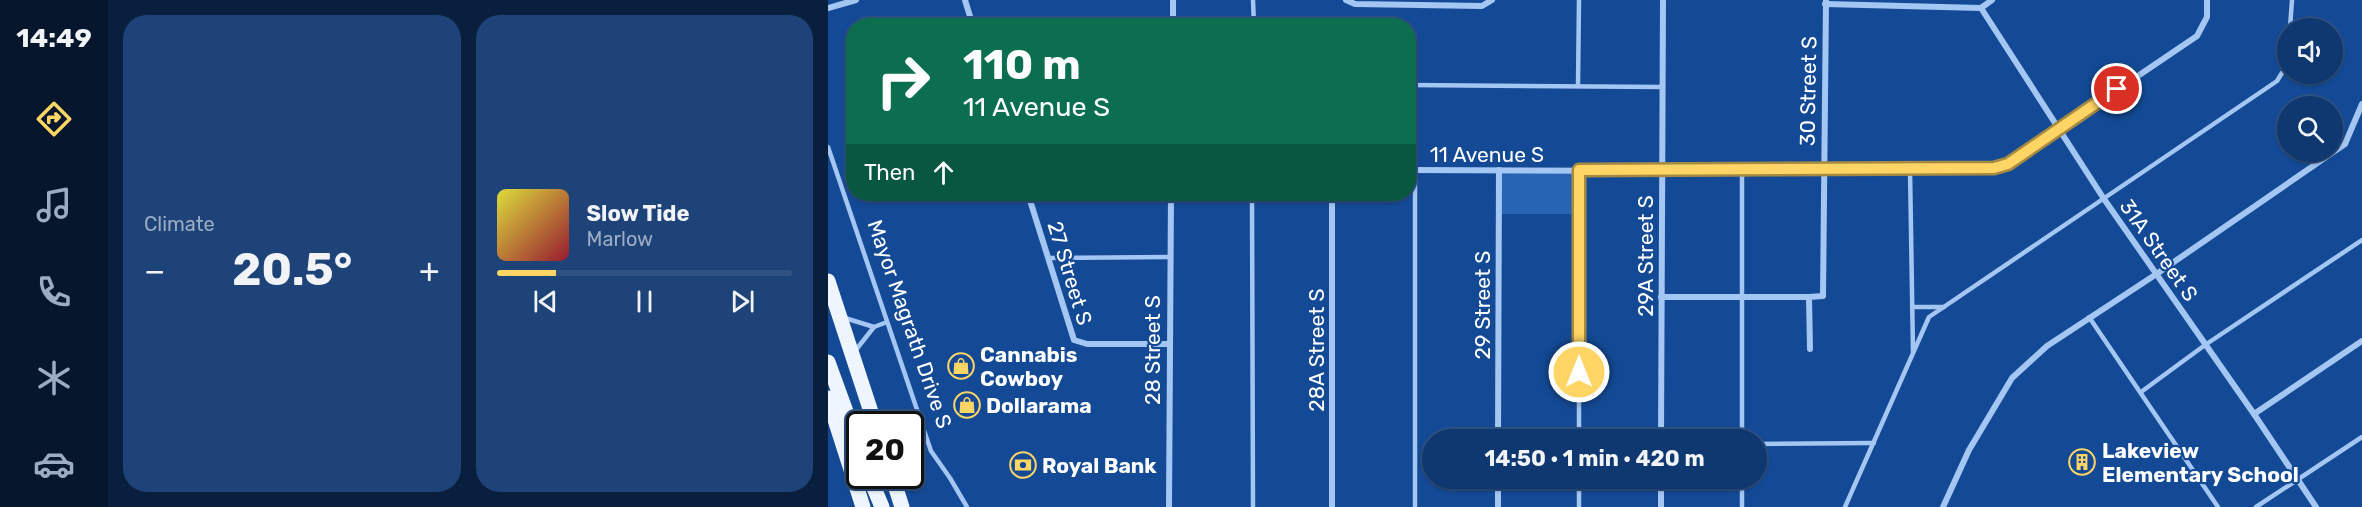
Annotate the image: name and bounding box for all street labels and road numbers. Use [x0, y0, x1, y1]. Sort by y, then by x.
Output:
street label: 30 Street S [1795, 36, 1821, 146]
street label: 11 Avenue S [1430, 142, 1544, 167]
street label: 31A Street S [2115, 194, 2203, 306]
street label: 29A Street S [1633, 195, 1658, 317]
street label: Mayor Magrath Drive S [863, 216, 957, 432]
street label: 27 Street S [1042, 218, 1098, 328]
street label: 29 Street S [1470, 251, 1495, 359]
street label: 28A Street S [1304, 288, 1329, 412]
street label: 28 Street S [1140, 295, 1165, 405]

